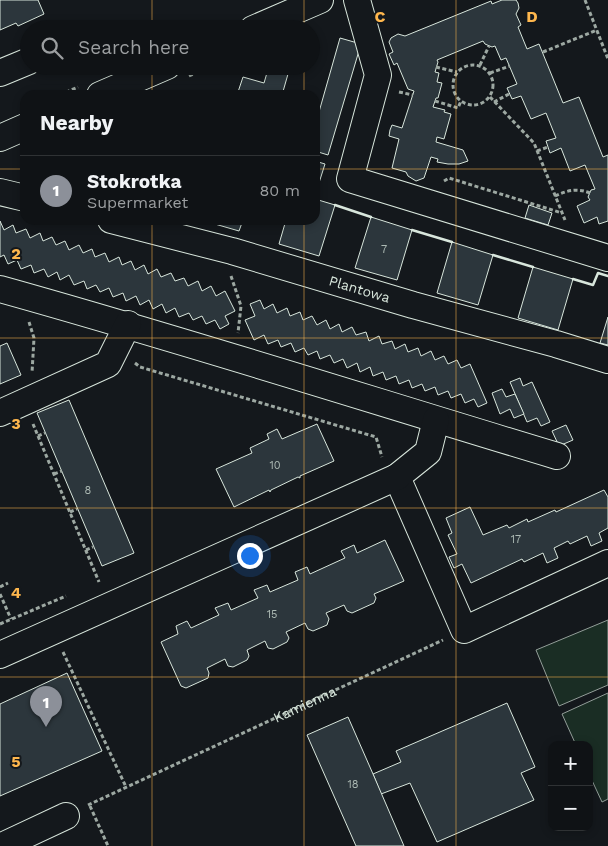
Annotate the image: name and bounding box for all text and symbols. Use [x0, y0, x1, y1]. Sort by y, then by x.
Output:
text: C [375, 7, 386, 26]
text: D [526, 7, 538, 26]
search box [20, 20, 320, 75]
icon: search [38, 34, 66, 62]
text: Search here [78, 36, 189, 59]
text: Nearby [40, 110, 113, 135]
text: Stokrotka [87, 170, 181, 193]
text: 1 [53, 181, 59, 200]
text: 80 m [259, 181, 300, 200]
text: Supermarket [87, 193, 188, 212]
house number: 7 [381, 243, 387, 256]
text: 2 [11, 244, 21, 263]
street label: Plantowa [327, 272, 392, 306]
text: 3 [11, 414, 21, 433]
house number: 10 [269, 459, 281, 472]
house number: 8 [85, 484, 92, 497]
house number: 17 [511, 533, 521, 546]
your location [237, 543, 263, 569]
text: 4 [11, 583, 21, 602]
house number: 15 [267, 608, 277, 621]
street label: Kamienna [271, 683, 339, 726]
pin: 1 [30, 686, 62, 727]
map controls [548, 741, 593, 831]
button: + [548, 741, 593, 786]
text: 5 [11, 752, 21, 771]
house number: 18 [347, 778, 359, 791]
button: − [548, 786, 593, 831]

